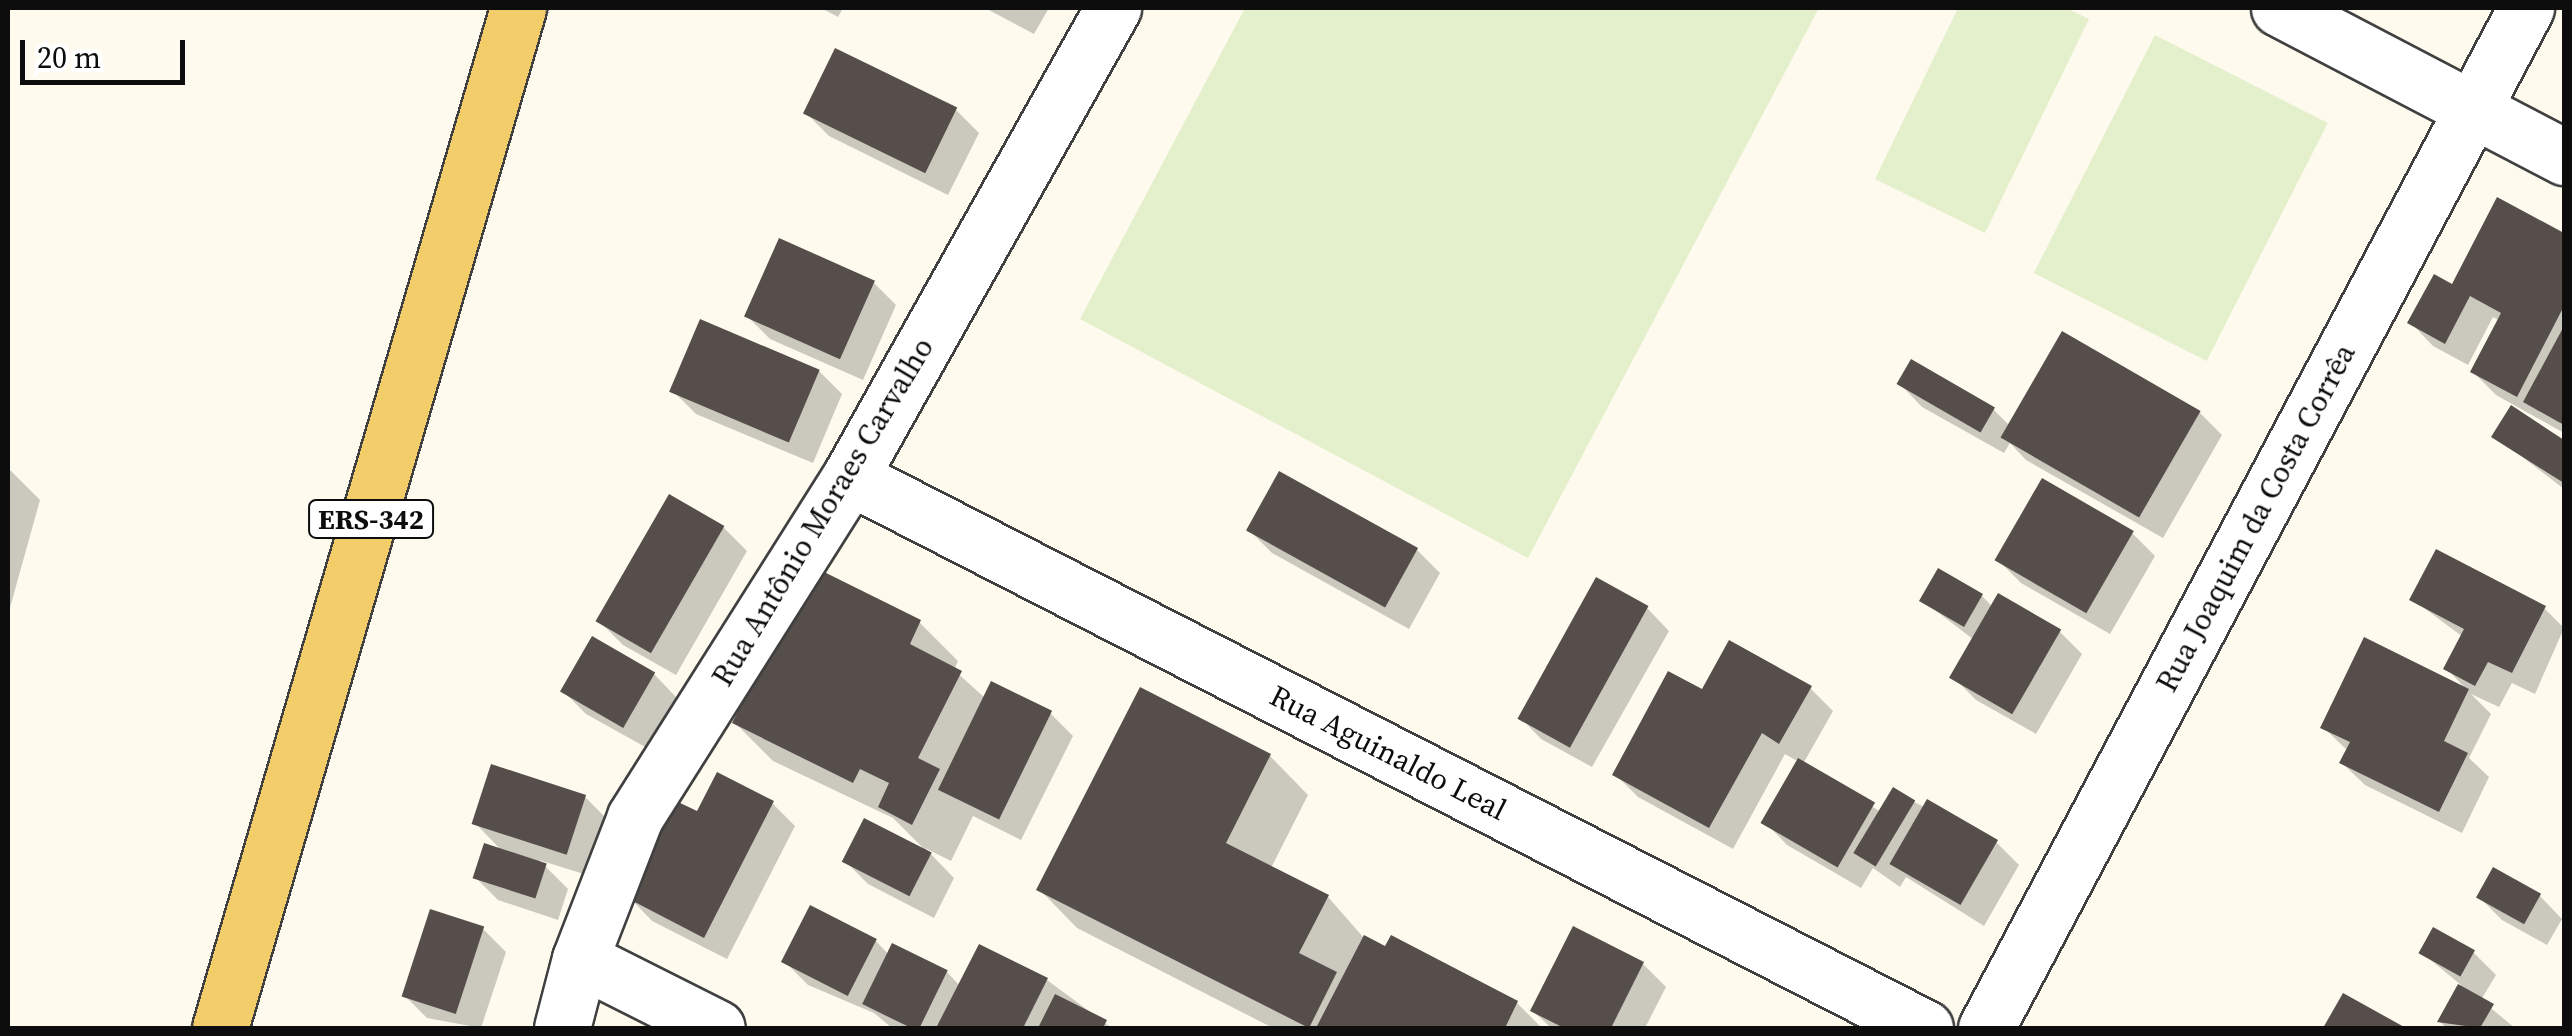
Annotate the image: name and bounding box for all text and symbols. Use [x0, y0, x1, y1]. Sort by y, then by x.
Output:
scale bar [25, 20, 190, 82]
text: 20 m [37, 37, 101, 78]
street label: Rua Antônio Moraes Carvalho [705, 331, 941, 693]
street label: Rua Joaquim da Costa Corrêa [2149, 338, 2363, 698]
road number: ERS-342 [306, 496, 436, 542]
street label: Rua Aguinaldo Leal [1264, 678, 1512, 828]

